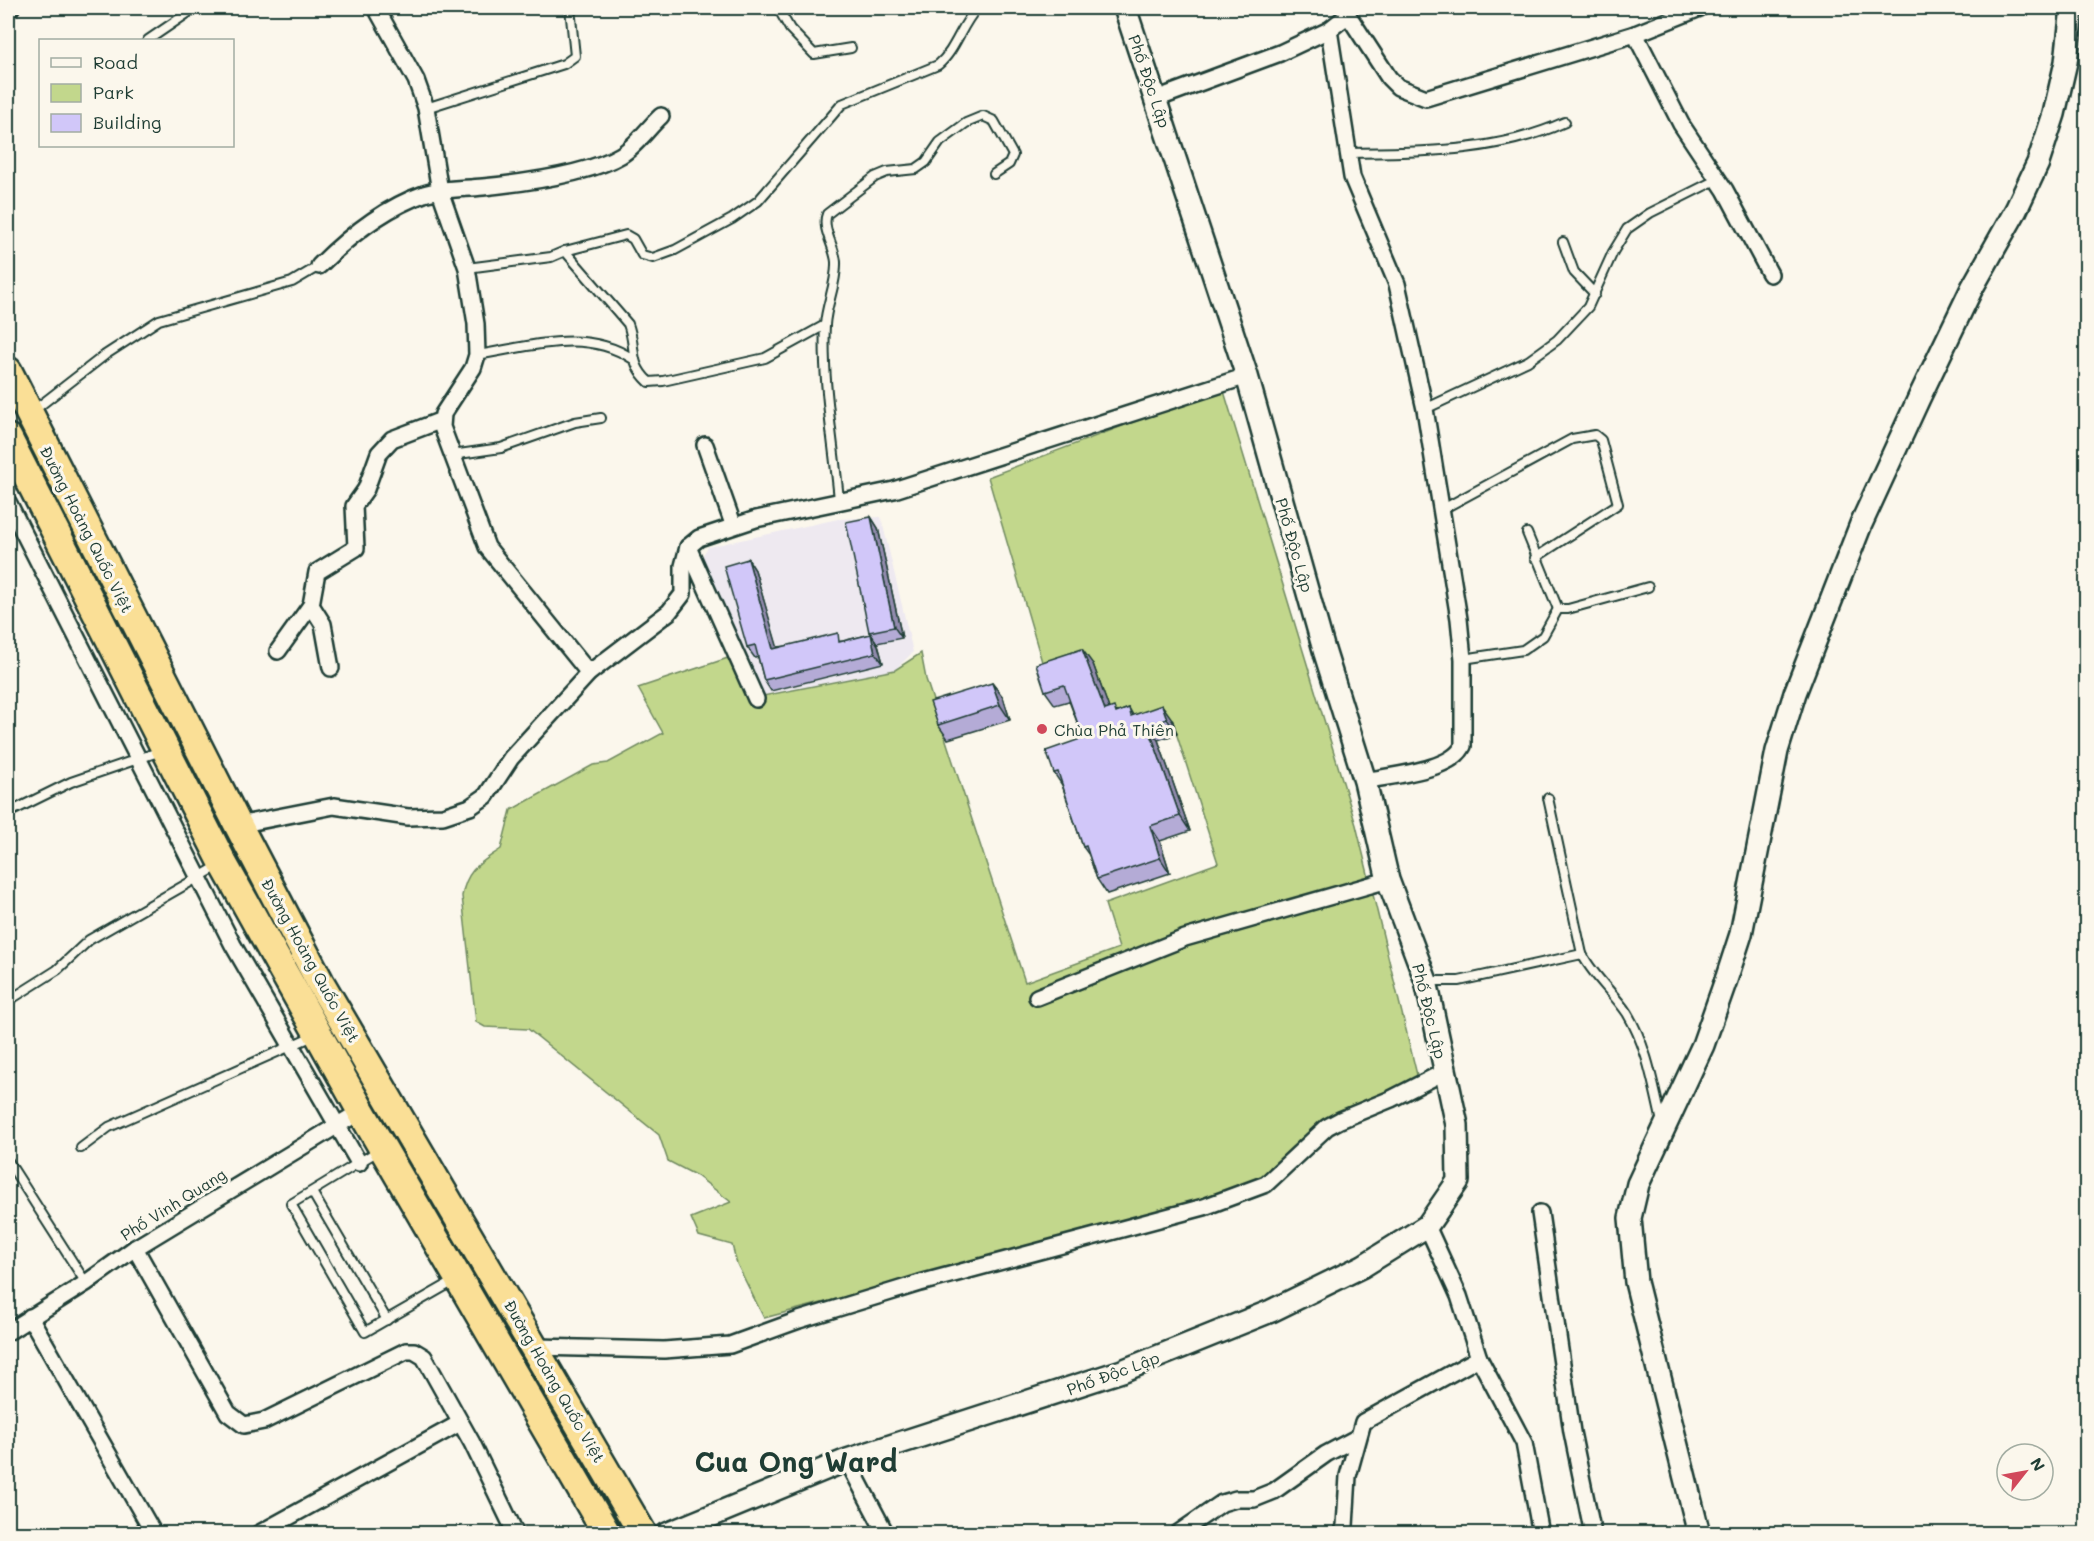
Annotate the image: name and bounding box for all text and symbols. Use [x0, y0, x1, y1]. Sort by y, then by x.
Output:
street label: Phố Độc Lập [1124, 32, 1176, 130]
legend [39, 39, 234, 147]
text: Road [93, 50, 138, 74]
text: Park [93, 80, 134, 104]
text: Building [93, 110, 161, 134]
street label: Đường Hoàng Quốc Việt [36, 442, 138, 616]
street label: Phố Độc Lập [1272, 495, 1319, 595]
place label: Chùa Phả Thiên [1054, 719, 1174, 740]
marker: Chùa Phả Thiên [1035, 722, 1049, 736]
street label: Đường Hoàng Quốc Việt [257, 874, 365, 1046]
street label: Phố Độc Lập [1408, 961, 1452, 1061]
street label: Phố Vinh Quang [116, 1163, 230, 1245]
street label: Đường Hoàng Quốc Việt [500, 1296, 610, 1466]
street label: Phố Độc Lập [1064, 1346, 1162, 1399]
north arrow [1995, 1442, 2055, 1502]
district label: Cua Ong Ward [694, 1443, 898, 1479]
text: N [2026, 1453, 2050, 1475]

